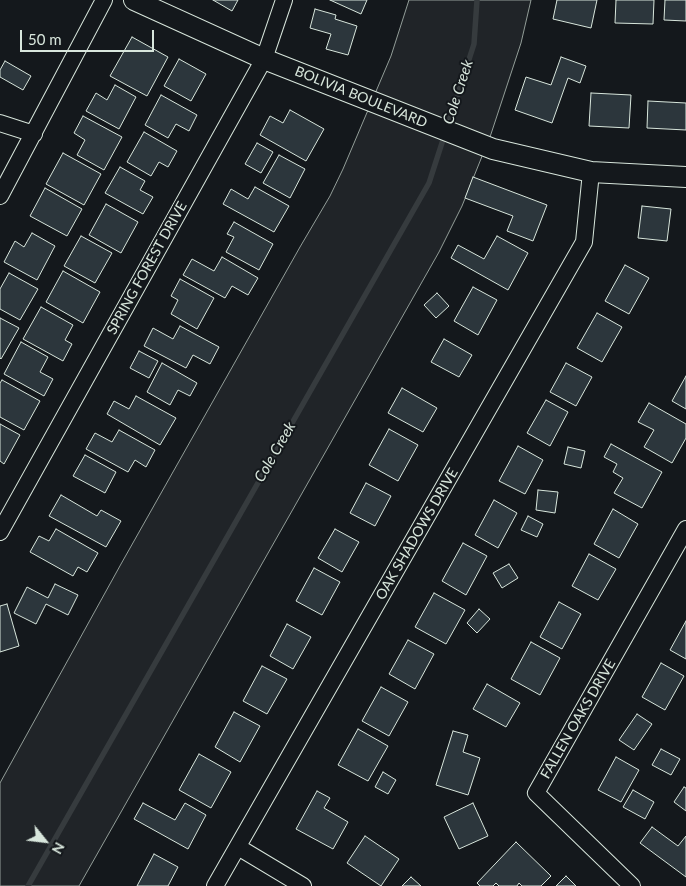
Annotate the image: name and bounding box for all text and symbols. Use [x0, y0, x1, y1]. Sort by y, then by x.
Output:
scale bar [22, 20, 156, 52]
text: 50 m [28, 30, 62, 48]
water label: Cole Creek [439, 58, 477, 126]
street label: BOLIVIA BOULEVARD [292, 63, 430, 131]
street label: SPRING FOREST DRIVE [103, 199, 191, 337]
water label: Cole Creek [251, 419, 299, 485]
street label: OAK SHADOWS DRIVE [372, 465, 462, 603]
street label: FALLEN OAKS DRIVE [537, 656, 619, 782]
north arrow [20, 816, 70, 866]
text: N [49, 840, 69, 857]

